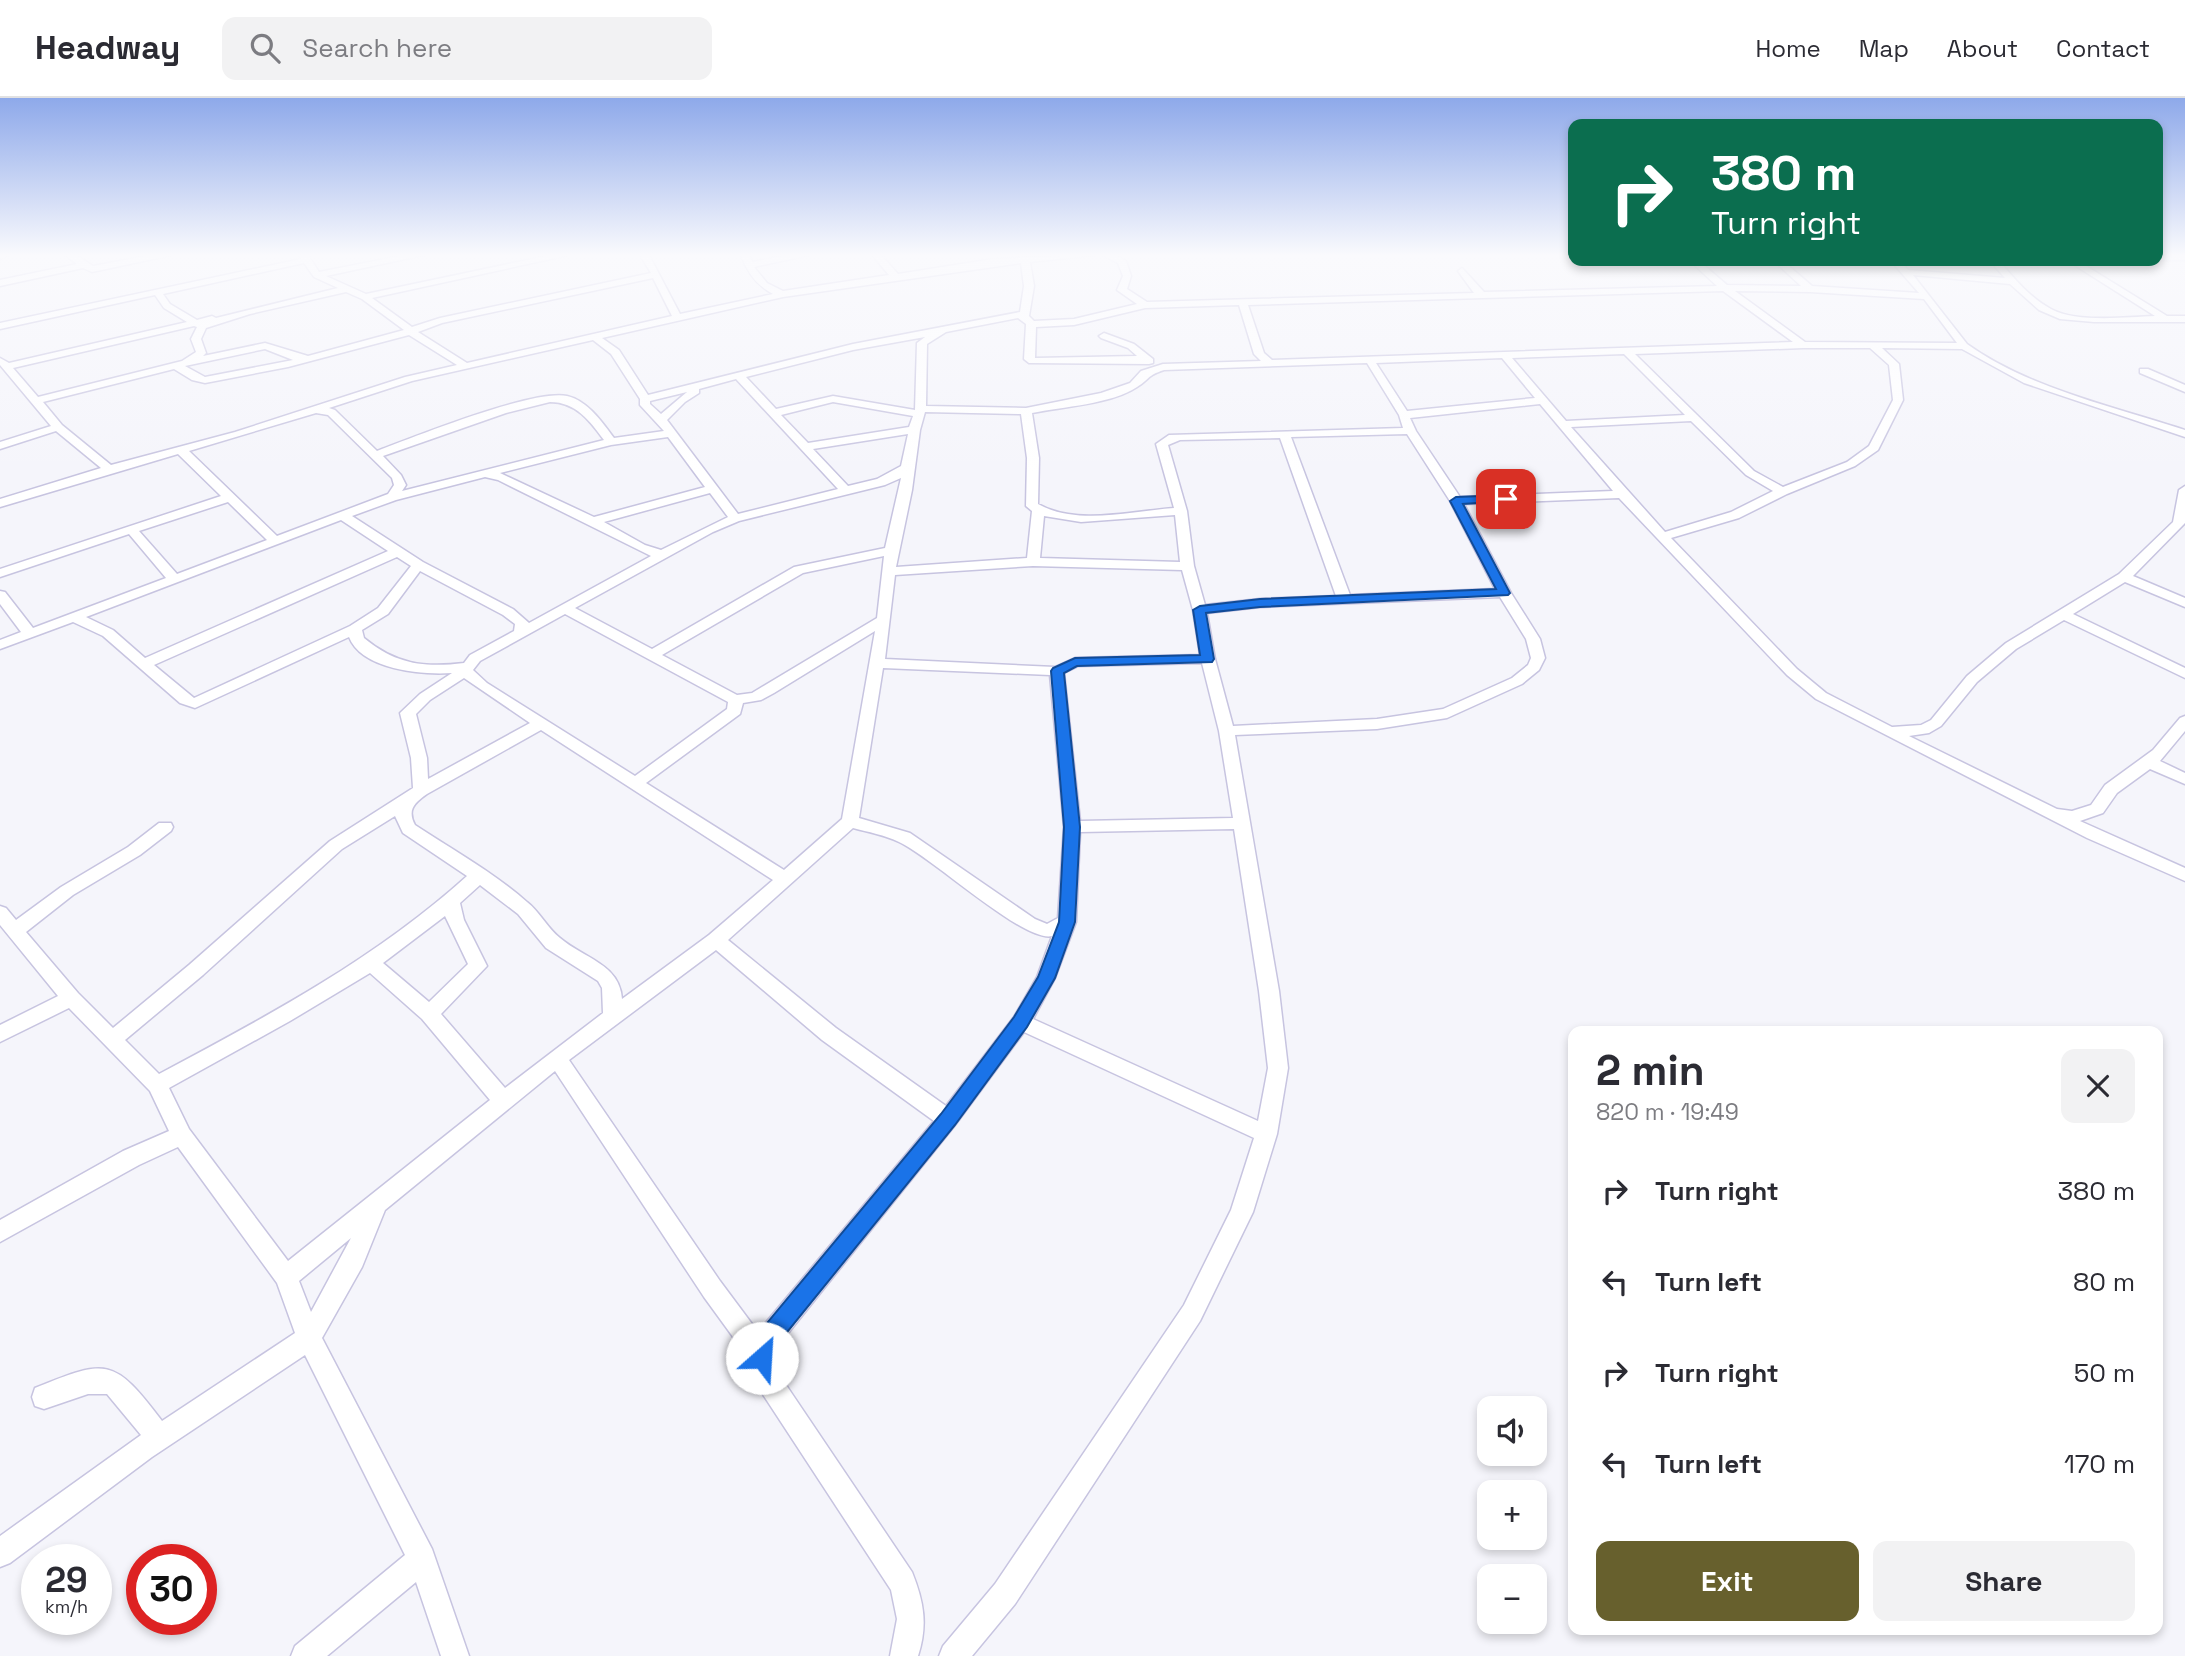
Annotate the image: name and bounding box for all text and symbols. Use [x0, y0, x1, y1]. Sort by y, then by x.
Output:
search box [222, 17, 712, 80]
text: Headway [35, 27, 180, 69]
icon: search [246, 29, 284, 67]
text: Search here [302, 31, 452, 65]
text: Home [1755, 33, 1821, 64]
text: Map [1859, 33, 1909, 64]
text: About [1947, 33, 2018, 64]
text: Contact [2056, 33, 2150, 64]
text: 380 m [1711, 142, 1856, 204]
icon: right [1596, 147, 1687, 238]
text: Turn right [1711, 203, 1861, 243]
pin [1476, 469, 1536, 529]
icon: arrive [1487, 480, 1525, 518]
text: 2 min [1596, 1044, 1705, 1097]
button: close [2061, 1049, 2135, 1123]
text: 820 m · 19:49 [1596, 1097, 1739, 1127]
icon: right [1596, 1172, 1634, 1210]
text: Turn right [1655, 1174, 1779, 1208]
text: 380 m [2057, 1174, 2135, 1208]
icon: left [1596, 1263, 1634, 1301]
text: Turn left [1655, 1265, 1762, 1299]
text: 80 m [2073, 1265, 2135, 1299]
position arrow [725, 1321, 799, 1395]
icon: right [1596, 1354, 1634, 1392]
text: Turn right [1655, 1356, 1779, 1390]
text: 50 m [2074, 1356, 2135, 1390]
map controls [1477, 1396, 1547, 1634]
button: sound [1477, 1396, 1547, 1466]
icon: left [1596, 1445, 1634, 1483]
text: Turn left [1655, 1447, 1762, 1481]
text: 170 m [2064, 1447, 2135, 1481]
button: + [1477, 1480, 1547, 1550]
button: Exit [1596, 1541, 1859, 1621]
button: Share [1873, 1541, 2135, 1621]
speed limit sign: 30 [126, 1544, 217, 1635]
text: 29 [45, 1558, 88, 1602]
button: − [1477, 1564, 1547, 1634]
text: km/h [45, 1595, 88, 1618]

